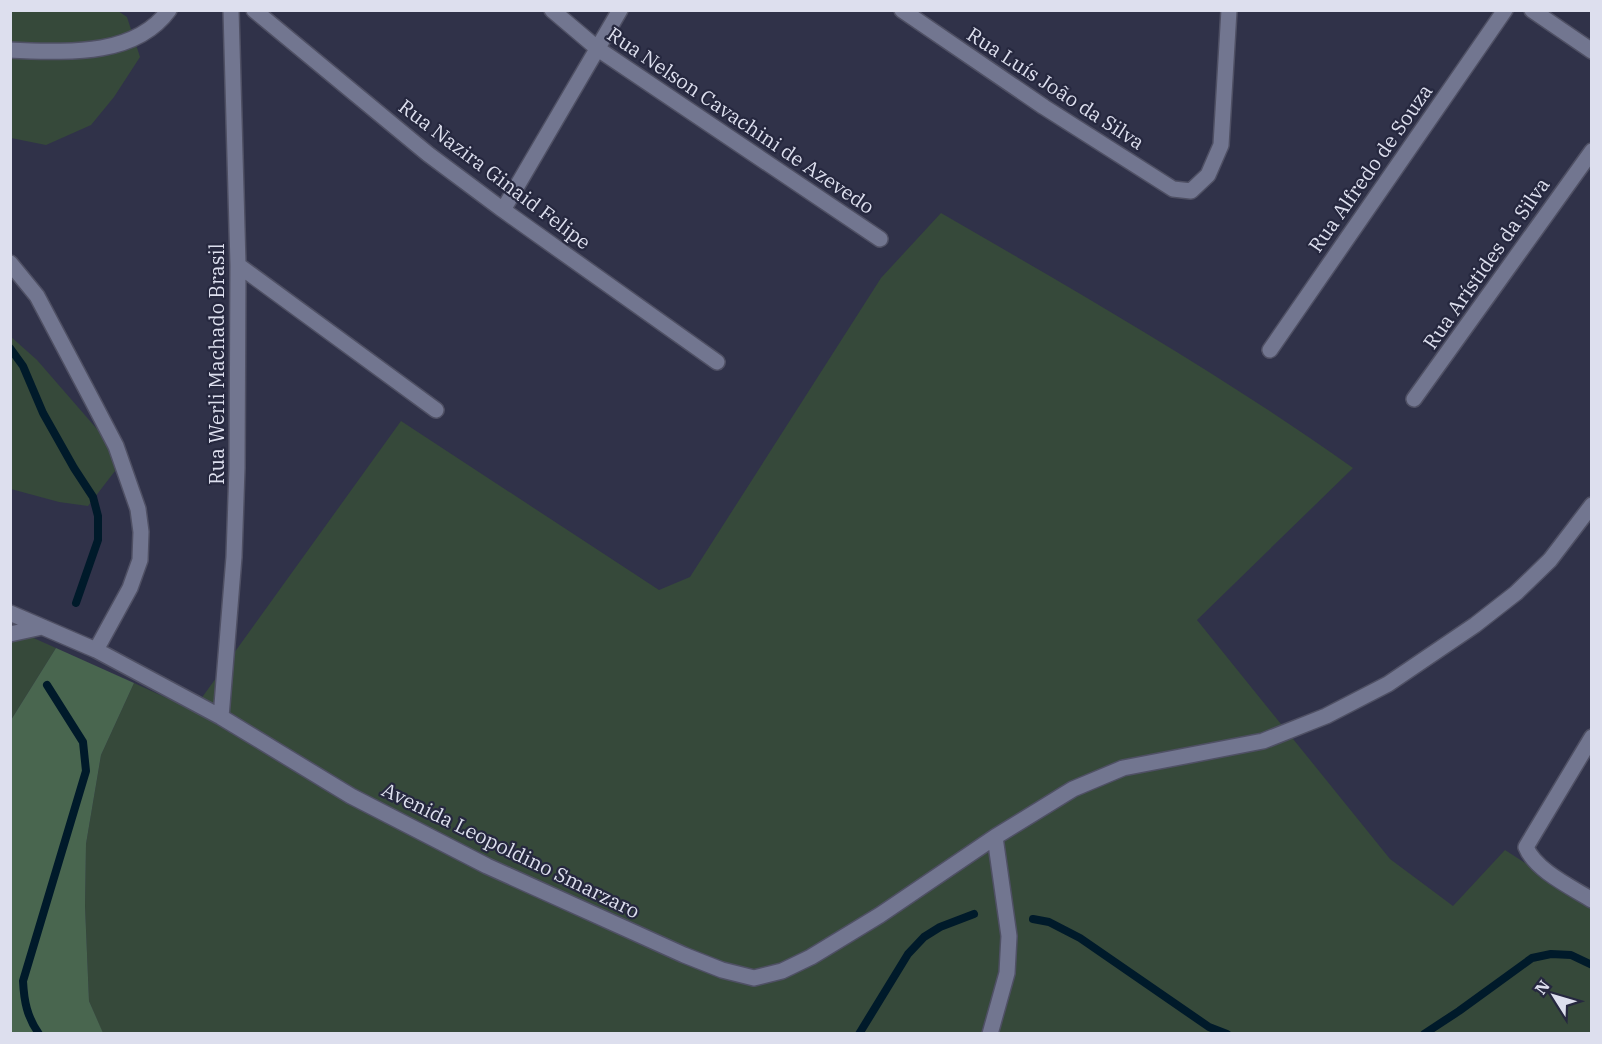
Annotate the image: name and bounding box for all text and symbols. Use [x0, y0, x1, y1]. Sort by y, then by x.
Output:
street label: Rua Nelson Cavachini de Azevedo [602, 20, 880, 220]
street label: Rua Luís João da Silva [962, 20, 1150, 156]
street label: Rua Alfredo de Souza [1302, 78, 1438, 257]
street label: Rua Nazira Ginaid Felipe [393, 93, 597, 255]
street label: Rua Arístides da Silva [1417, 172, 1555, 354]
street label: Rua Werli Machado Brasil [203, 243, 230, 485]
street label: Avenida Leopoldino Smarzaro [378, 776, 644, 924]
north arrow [1524, 966, 1584, 1026]
text: N [1530, 976, 1554, 998]

